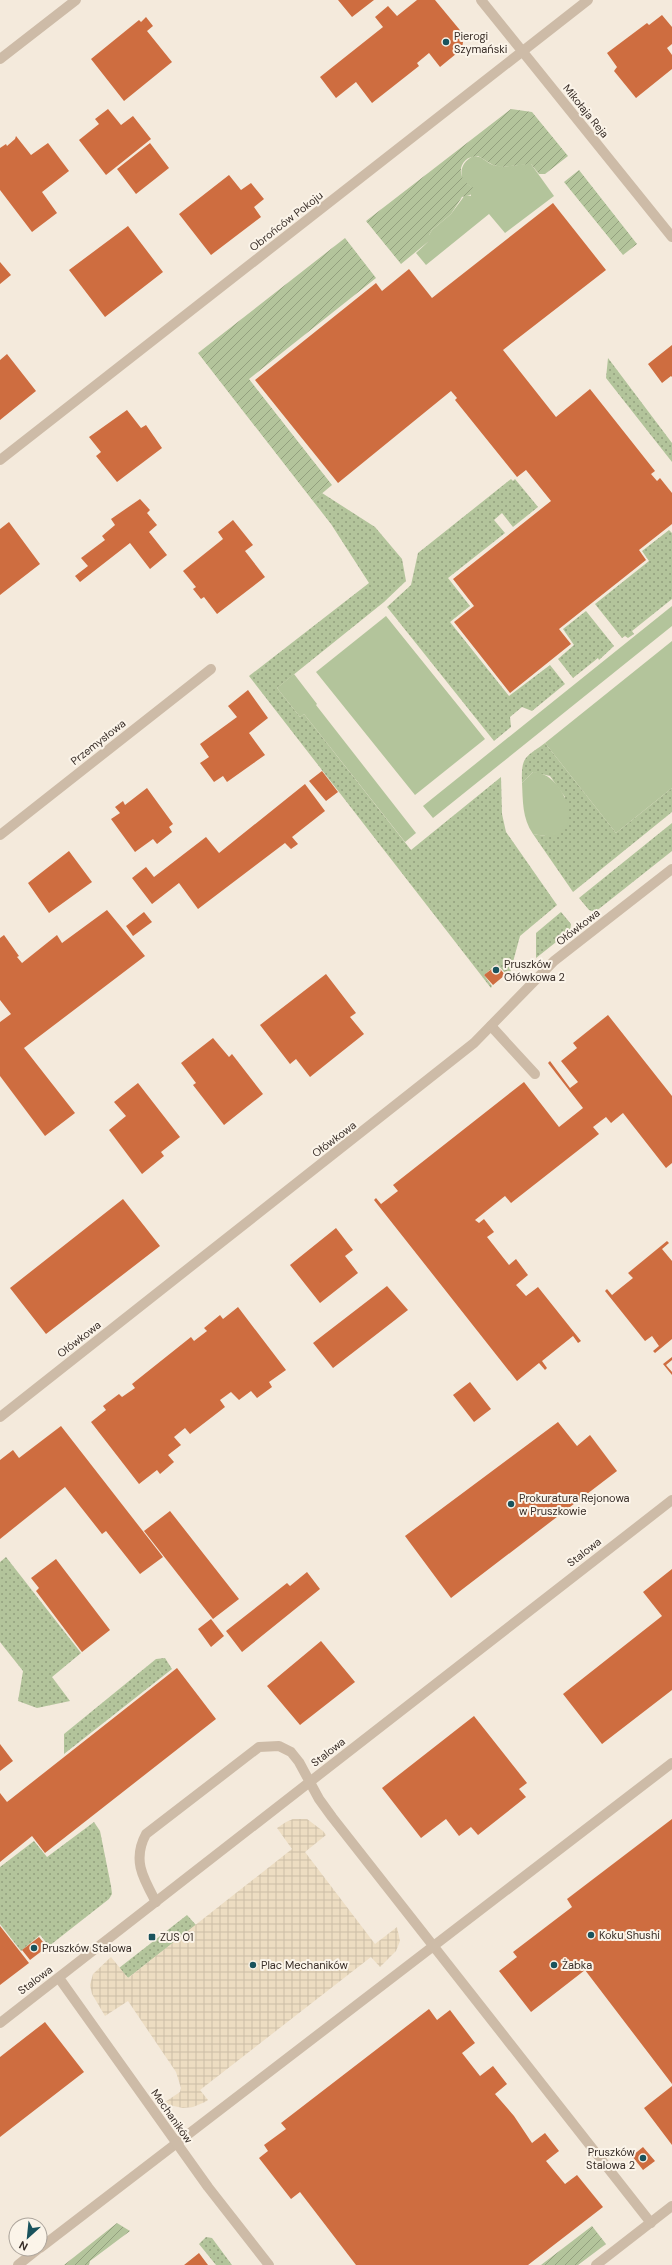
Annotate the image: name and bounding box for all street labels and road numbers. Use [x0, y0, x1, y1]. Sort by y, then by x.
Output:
street label: Mikołaja Reja [560, 81, 612, 141]
street label: Obrońców Pokoju [247, 188, 325, 254]
street label: Przemysłowa [68, 716, 128, 768]
street label: Ołówkowa [553, 906, 603, 948]
street label: Ołówkowa [309, 1118, 359, 1160]
street label: Ołówkowa [54, 1318, 104, 1360]
street label: Stalowa [564, 1534, 604, 1570]
street label: Stalowa [308, 1734, 348, 1770]
street label: Stalowa [15, 1962, 55, 1998]
street label: Mechaników [148, 2086, 196, 2146]

